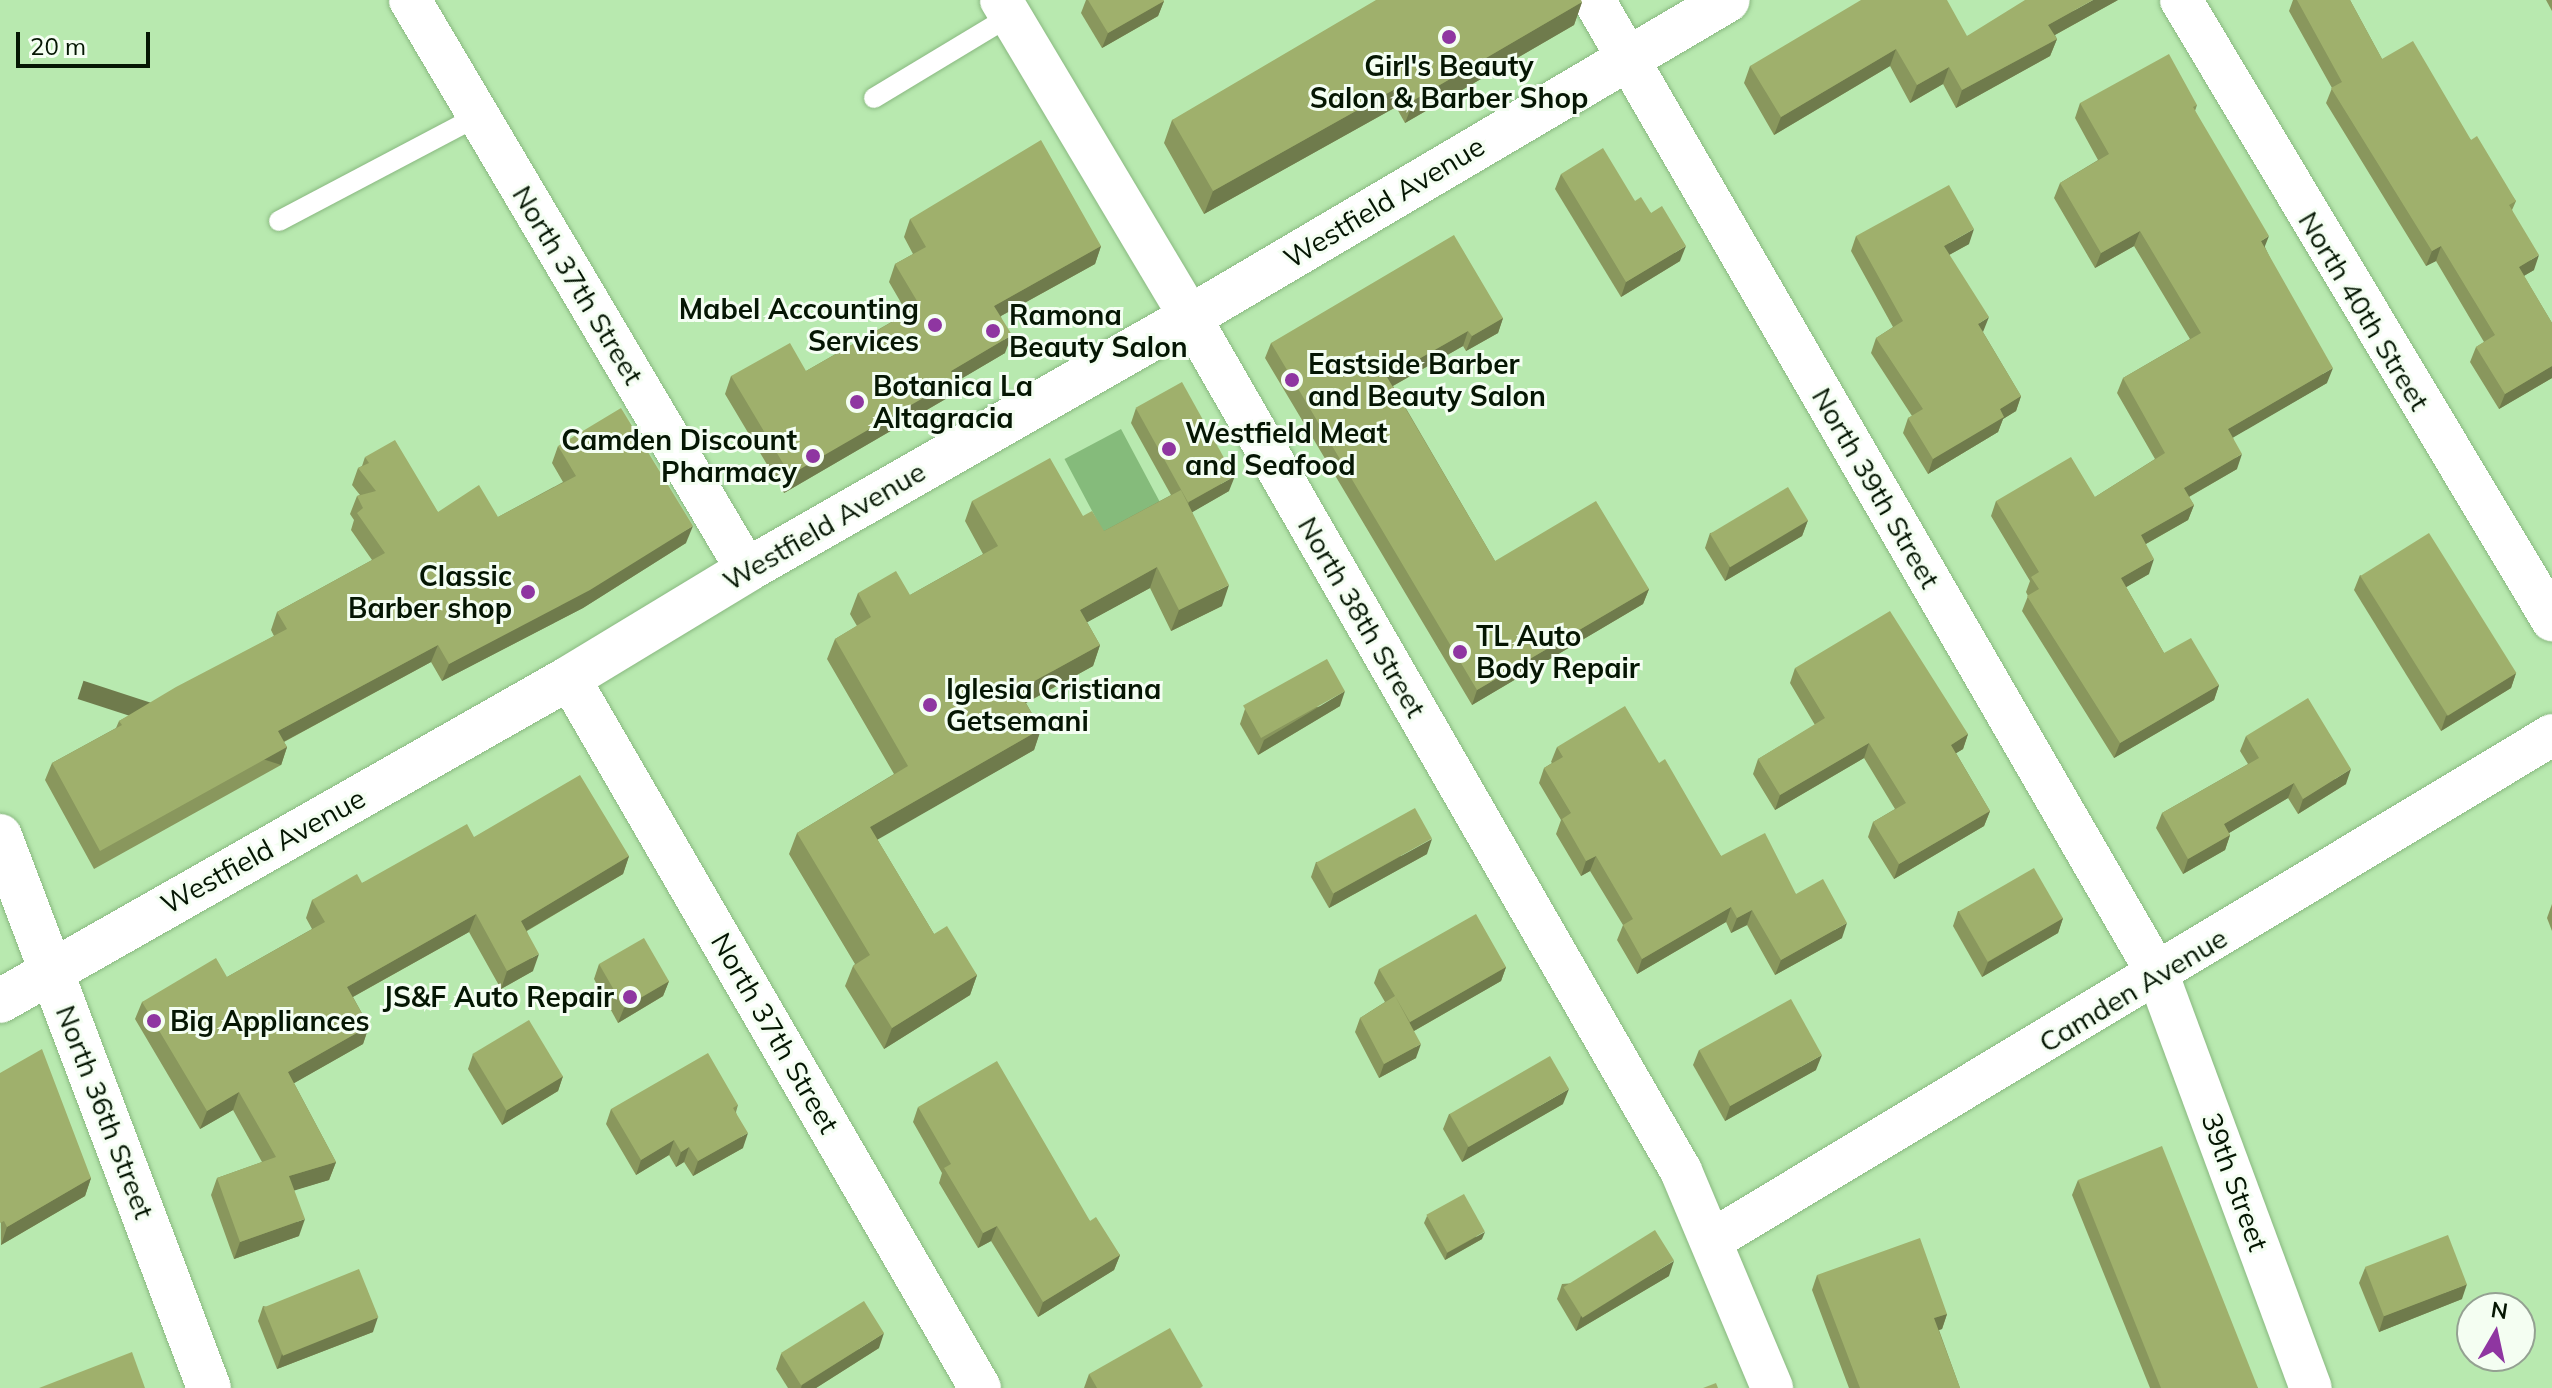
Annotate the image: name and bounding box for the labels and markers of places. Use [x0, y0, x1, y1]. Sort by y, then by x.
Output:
marker: Girl's Beauty Salon & Barber Shop [1440, 28, 1458, 46]
place label: Girl's Beauty Salon & Barber Shop [1310, 49, 1588, 115]
place label: Mabel Accounting Services [679, 292, 919, 358]
place label: Ramona Beauty Salon [1009, 298, 1188, 364]
marker: Mabel Accounting Services [926, 316, 944, 334]
marker: Ramona Beauty Salon [984, 322, 1002, 340]
place label: Eastside Barber and Beauty Salon [1308, 347, 1546, 413]
place label: Botanica La Altagracia [873, 369, 1033, 435]
marker: Eastside Barber and Beauty Salon [1283, 371, 1301, 389]
marker: Botanica La Altagracia [848, 393, 866, 411]
place label: Westfield Meat and Seafood [1185, 416, 1387, 482]
place label: Camden Discount Pharmacy [561, 423, 797, 489]
marker: Westfield Meat and Seafood [1160, 440, 1178, 458]
marker: Camden Discount Pharmacy [804, 447, 822, 465]
place label: Classic Barber shop [348, 559, 512, 625]
marker: Classic Barber shop [519, 583, 537, 601]
place label: TL Auto Body Repair [1476, 619, 1640, 685]
marker: TL Auto Body Repair [1451, 643, 1469, 661]
place label: Iglesia Cristiana Getsemani [946, 672, 1161, 738]
marker: Iglesia Cristiana Getsemani [921, 696, 939, 714]
place label: JS&F Auto Repair [383, 980, 614, 1014]
marker: JS&F Auto Repair [621, 988, 639, 1006]
place label: Big Appliances [170, 1004, 369, 1038]
marker: Big Appliances [145, 1012, 163, 1030]

